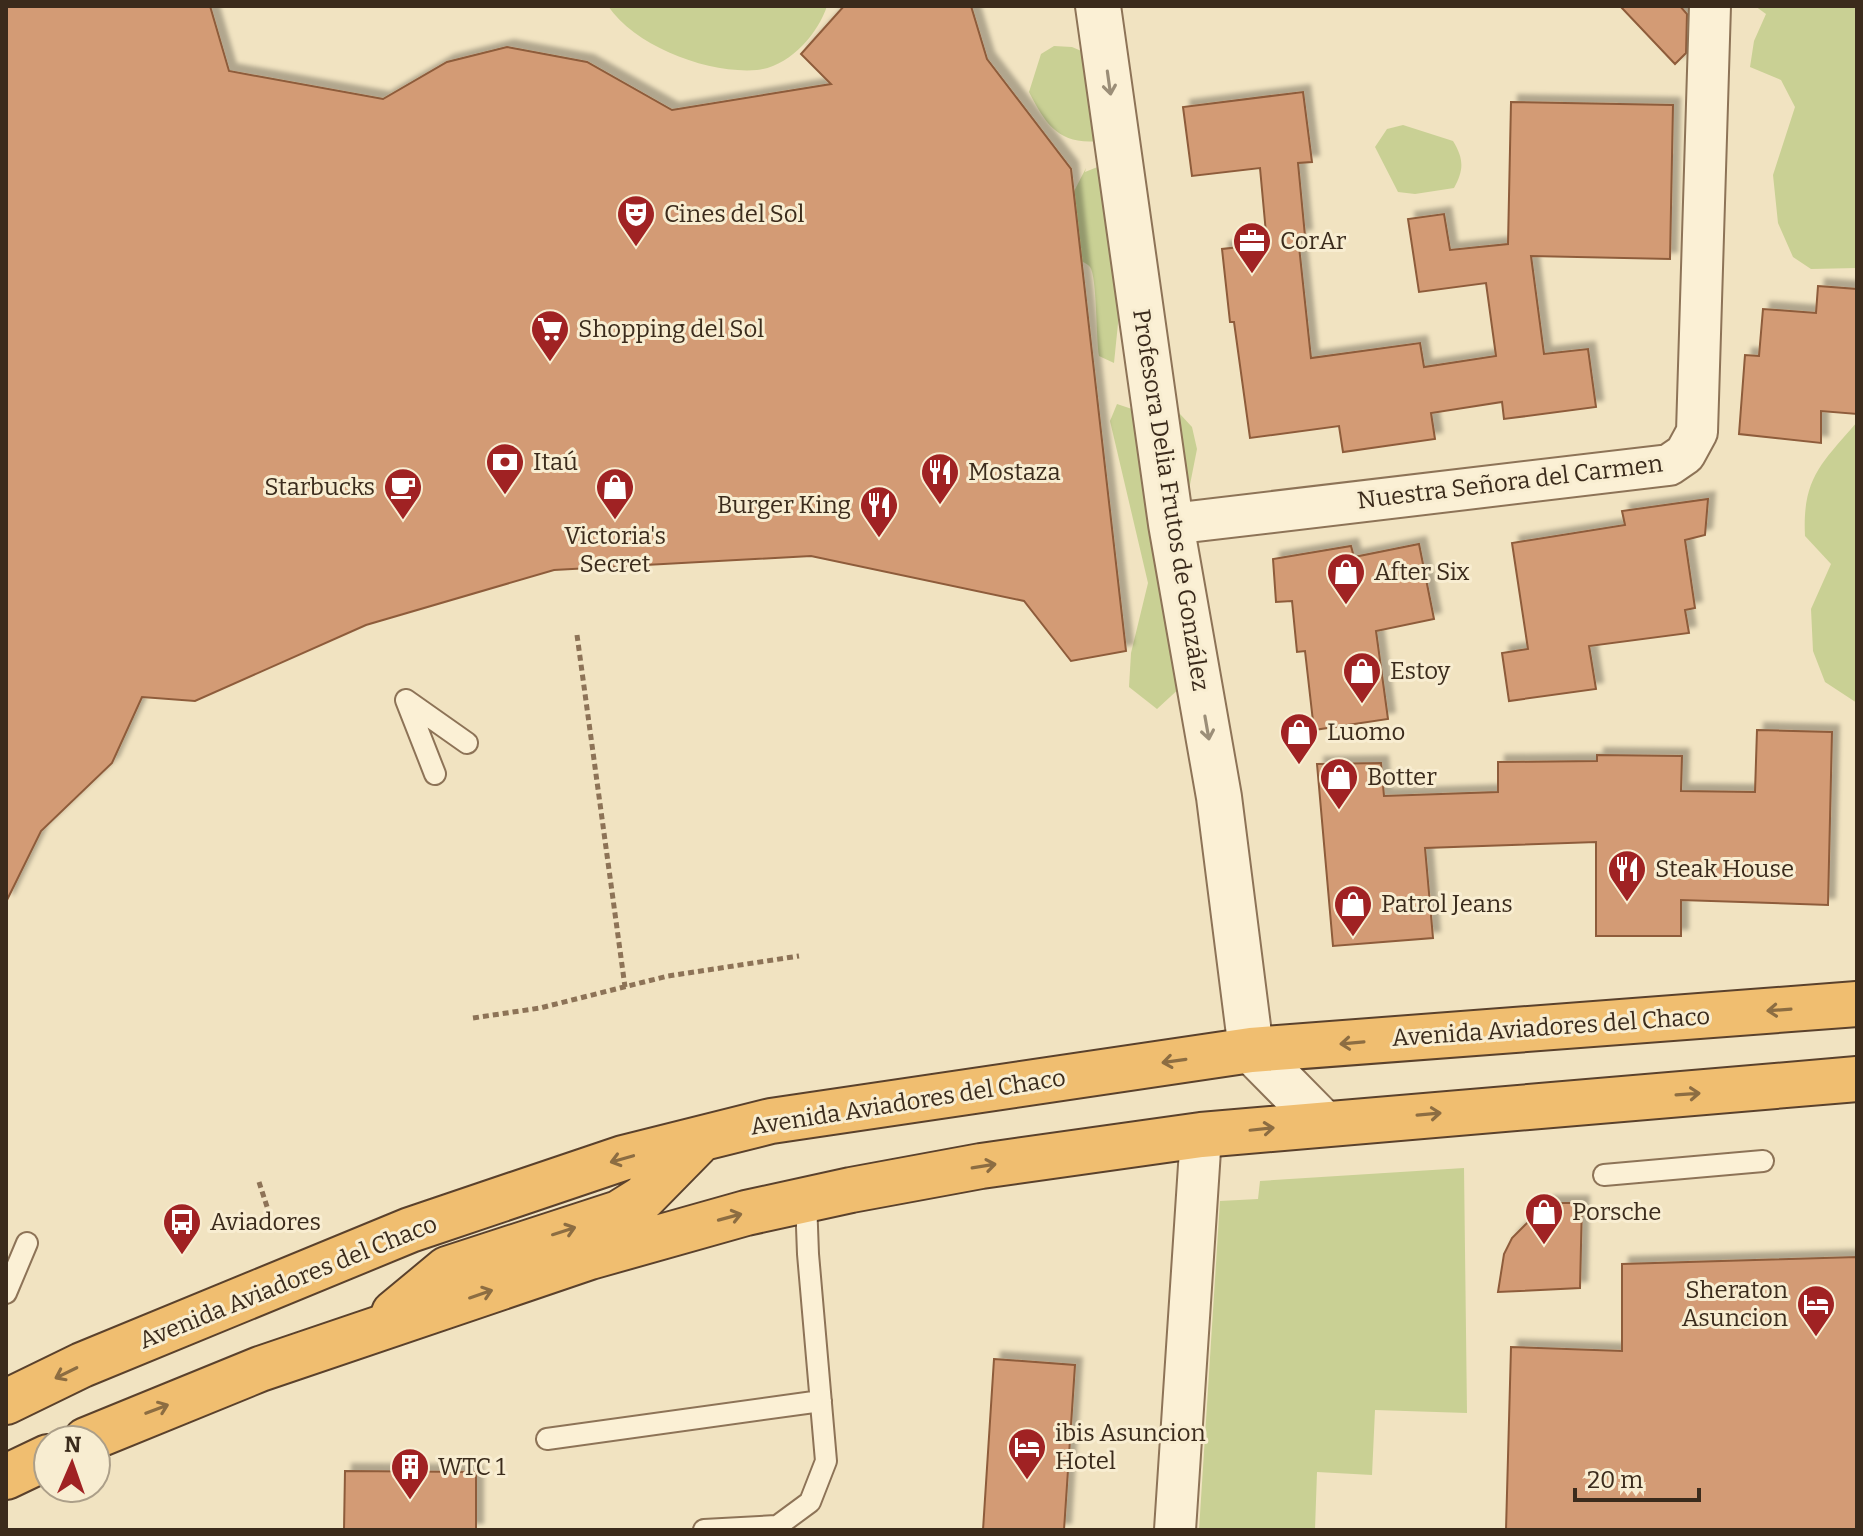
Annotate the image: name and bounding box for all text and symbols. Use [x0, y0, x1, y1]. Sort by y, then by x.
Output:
one-way arrow [1102, 70, 1117, 95]
theatre icon: Cines del Sol [615, 193, 657, 248]
place label: Cines del Sol [664, 200, 804, 228]
office icon: CorAr [1231, 220, 1273, 275]
place label: CorAr [1280, 227, 1347, 255]
street label: Profesora Delia Frutos de González [1127, 307, 1215, 693]
supermarket icon: Shopping del Sol [529, 308, 571, 363]
place label: Shopping del Sol [578, 315, 764, 343]
bank icon: Itaú [484, 441, 526, 496]
place label: Itaú [533, 448, 578, 476]
street label: Nuestra Señora del Carmen [1356, 449, 1664, 515]
restaurant icon: Mostaza [919, 451, 961, 506]
place label: Mostaza [968, 458, 1061, 486]
cafe icon: Starbucks [382, 466, 424, 521]
shop icon: Victoria's Secret [594, 466, 636, 521]
place label: Starbucks [264, 473, 375, 501]
restaurant icon: Burger King [858, 484, 900, 539]
place label: Burger King [717, 491, 851, 519]
place label: Victoria's Secret [564, 522, 666, 578]
shop icon: After Six [1325, 551, 1367, 606]
place label: After Six [1374, 558, 1470, 586]
shop icon: Estoy [1341, 650, 1383, 705]
place label: Estoy [1390, 657, 1451, 685]
shop icon: Luomo [1278, 711, 1320, 766]
one-way arrow [1200, 715, 1215, 740]
place label: Luomo [1327, 718, 1405, 746]
shop icon: Botter [1318, 756, 1360, 811]
place label: Botter [1367, 763, 1437, 791]
restaurant icon: Steak House [1606, 848, 1648, 903]
place label: Steak House [1655, 855, 1794, 883]
shop icon: Patrol Jeans [1332, 883, 1374, 938]
place label: Patrol Jeans [1381, 890, 1513, 918]
street label: Avenida Aviadores del Chaco [1391, 1002, 1711, 1052]
one-way arrow [1766, 1003, 1793, 1018]
one-way arrow [1340, 1035, 1366, 1050]
one-way arrow [1162, 1054, 1187, 1069]
street label: Avenida Aviadores del Chaco [748, 1063, 1068, 1141]
one-way arrow [1674, 1086, 1701, 1101]
one-way arrow [1415, 1106, 1442, 1121]
one-way arrow [1248, 1122, 1275, 1137]
one-way arrow [610, 1153, 635, 1167]
one-way arrow [971, 1158, 997, 1173]
shop icon: Porsche [1523, 1191, 1565, 1246]
place label: Porsche [1572, 1198, 1661, 1226]
bus stop icon: Aviadores [161, 1201, 203, 1256]
place label: Aviadores [210, 1208, 321, 1236]
street label: Avenida Aviadores del Chaco [135, 1209, 441, 1355]
one-way arrow [716, 1209, 742, 1224]
one-way arrow [551, 1222, 576, 1237]
place label: Sheraton Asuncion [1682, 1276, 1788, 1332]
hotel icon: Sheraton Asuncion [1795, 1283, 1837, 1338]
one-way arrow [468, 1285, 493, 1300]
one-way arrow [54, 1366, 78, 1381]
one-way arrow [144, 1401, 169, 1415]
place label: ibis Asuncion Hotel [1055, 1419, 1206, 1475]
north arrow [32, 1424, 112, 1504]
hotel icon: ibis Asuncion Hotel [1006, 1426, 1048, 1481]
text: N [64, 1431, 82, 1458]
building icon: WTC 1 [389, 1446, 431, 1501]
scale bar [1575, 1452, 1699, 1502]
place label: WTC 1 [438, 1453, 506, 1481]
text: 20 m [1587, 1466, 1643, 1494]

